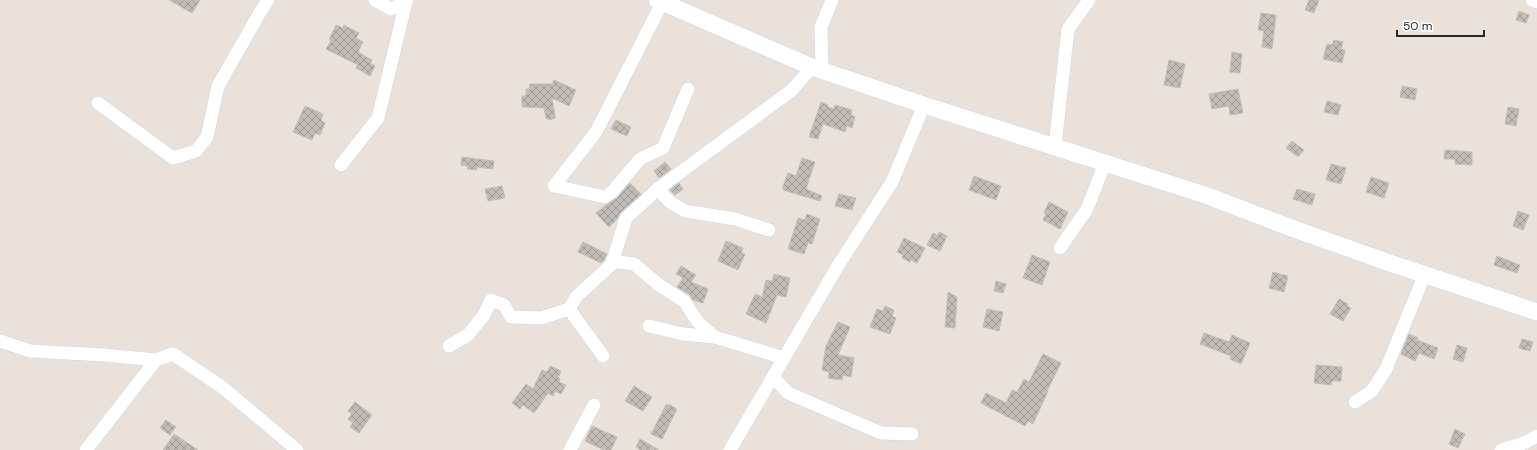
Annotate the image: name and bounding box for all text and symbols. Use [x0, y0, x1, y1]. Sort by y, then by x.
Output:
scale bar [1397, 12, 1484, 38]
text: 50 m [1403, 18, 1432, 34]

